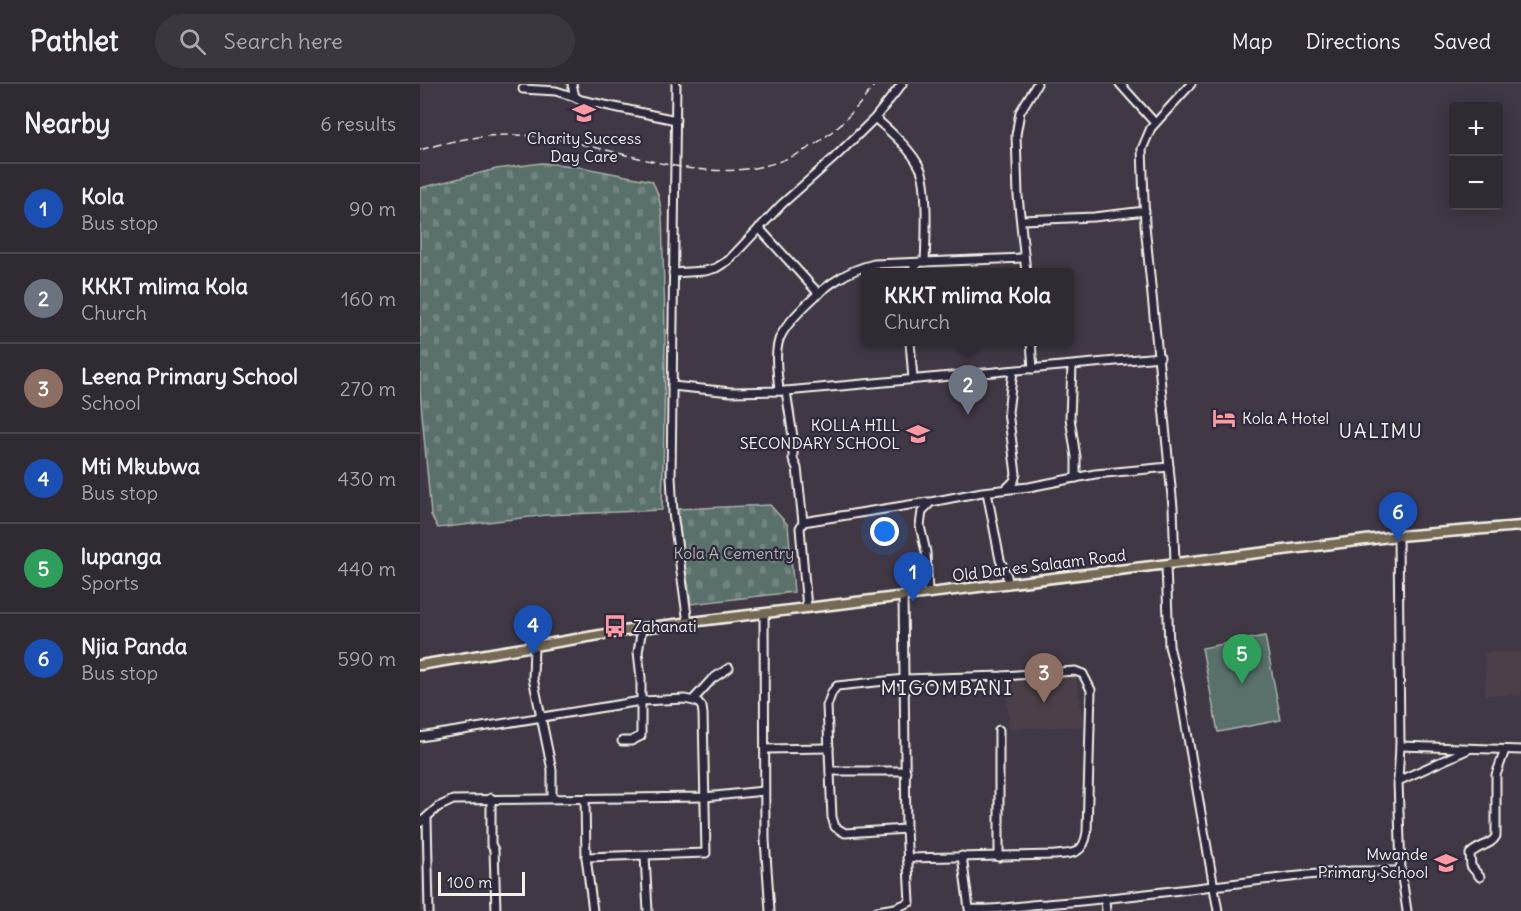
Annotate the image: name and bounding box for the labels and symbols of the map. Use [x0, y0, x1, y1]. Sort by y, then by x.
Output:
school or university icon: Charity Success Day Care [571, 100, 597, 126]
place label: Charity Success Day Care [527, 128, 641, 166]
pin: 2 [948, 366, 988, 415]
hotel icon: Kola A Hotel [1211, 405, 1237, 431]
place label: Kola A Hotel [1242, 408, 1329, 428]
place label: KOLLA HILL SECONDARY SCHOOL [740, 415, 900, 453]
district label: UALIMU [1339, 418, 1424, 443]
school or university icon: KOLLA HILL SECONDARY SCHOOL [905, 421, 931, 447]
pin: 6 [1378, 492, 1418, 542]
your location [870, 517, 899, 546]
park label: Kola A Cementry [674, 543, 794, 563]
street label: Old Dar es Salaam Road [951, 544, 1127, 586]
pin: 1 [894, 552, 932, 602]
pin: 4 [514, 606, 552, 655]
bus stop icon: Zahanati [602, 613, 628, 639]
place label: Zahanati [633, 616, 697, 636]
pin: 5 [1222, 634, 1262, 684]
pin: 3 [1024, 654, 1064, 703]
district label: MIGOMBANI [881, 675, 1013, 700]
place label: Mwande Primary School [1318, 844, 1428, 882]
school or university icon: Mwande Primary School [1433, 850, 1459, 876]
scale bar [438, 869, 525, 896]

